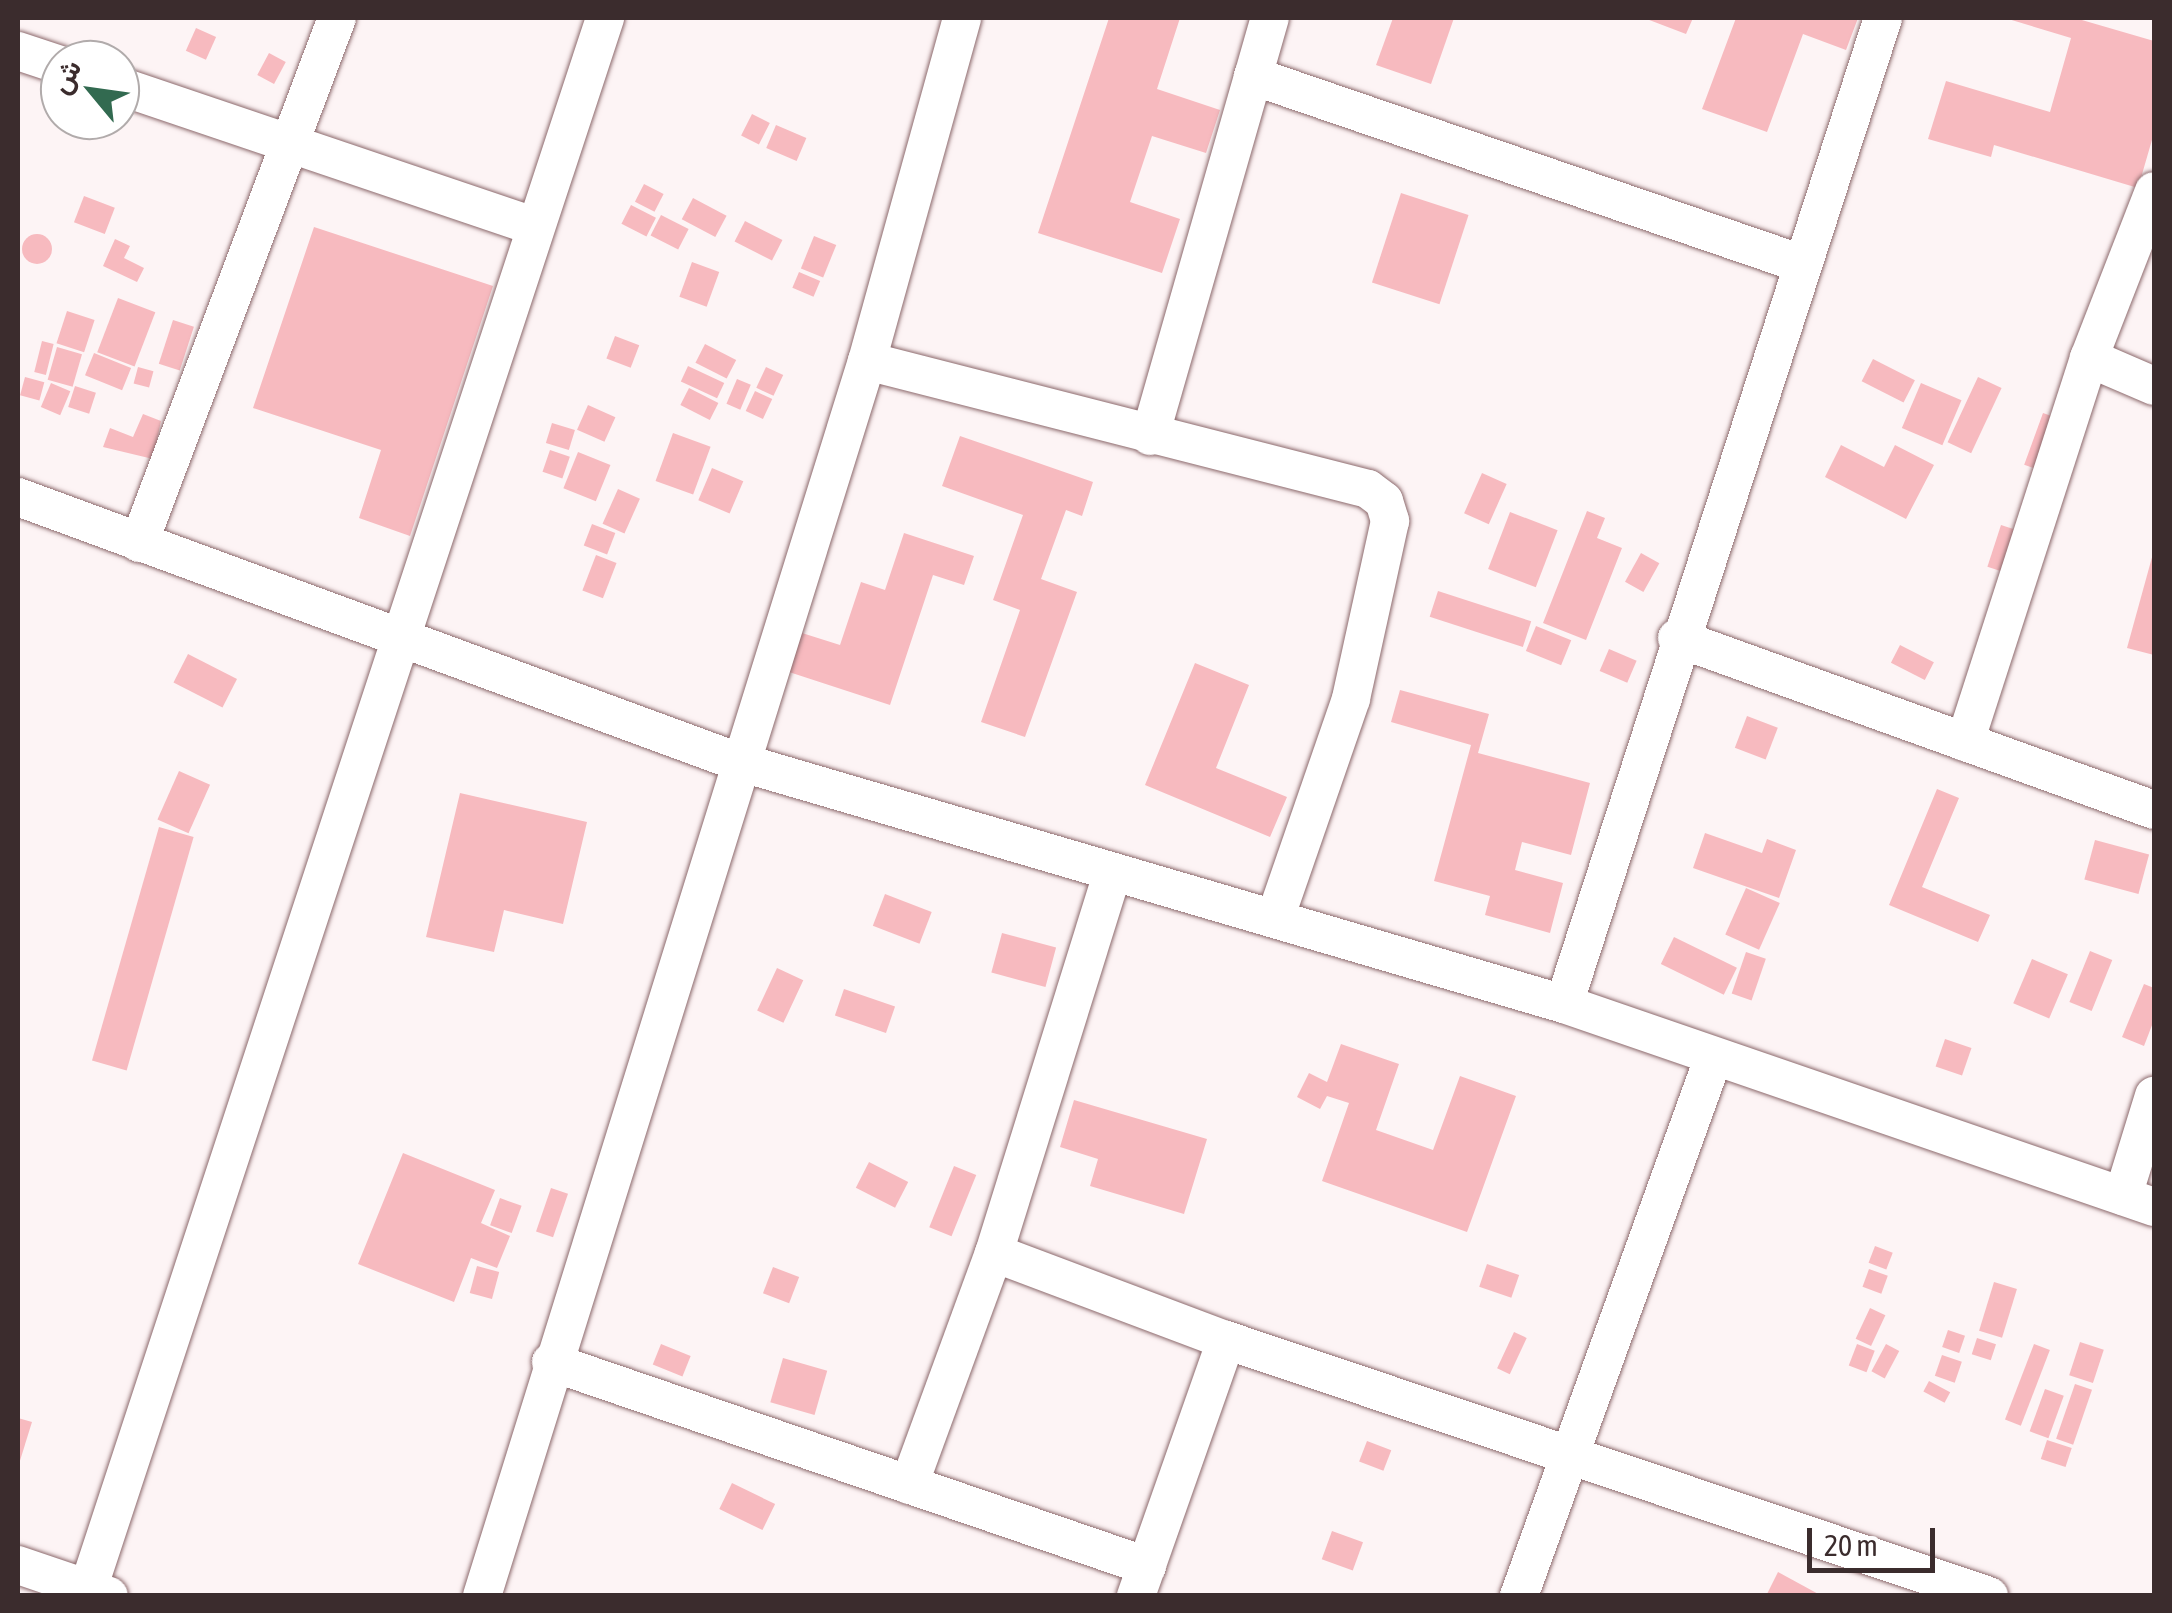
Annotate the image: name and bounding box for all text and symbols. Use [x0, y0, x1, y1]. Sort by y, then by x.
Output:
north arrow [40, 40, 140, 140]
text: ش [43, 54, 88, 99]
scale bar [1812, 1508, 1940, 1570]
text: 20 m [1824, 1528, 1878, 1562]

